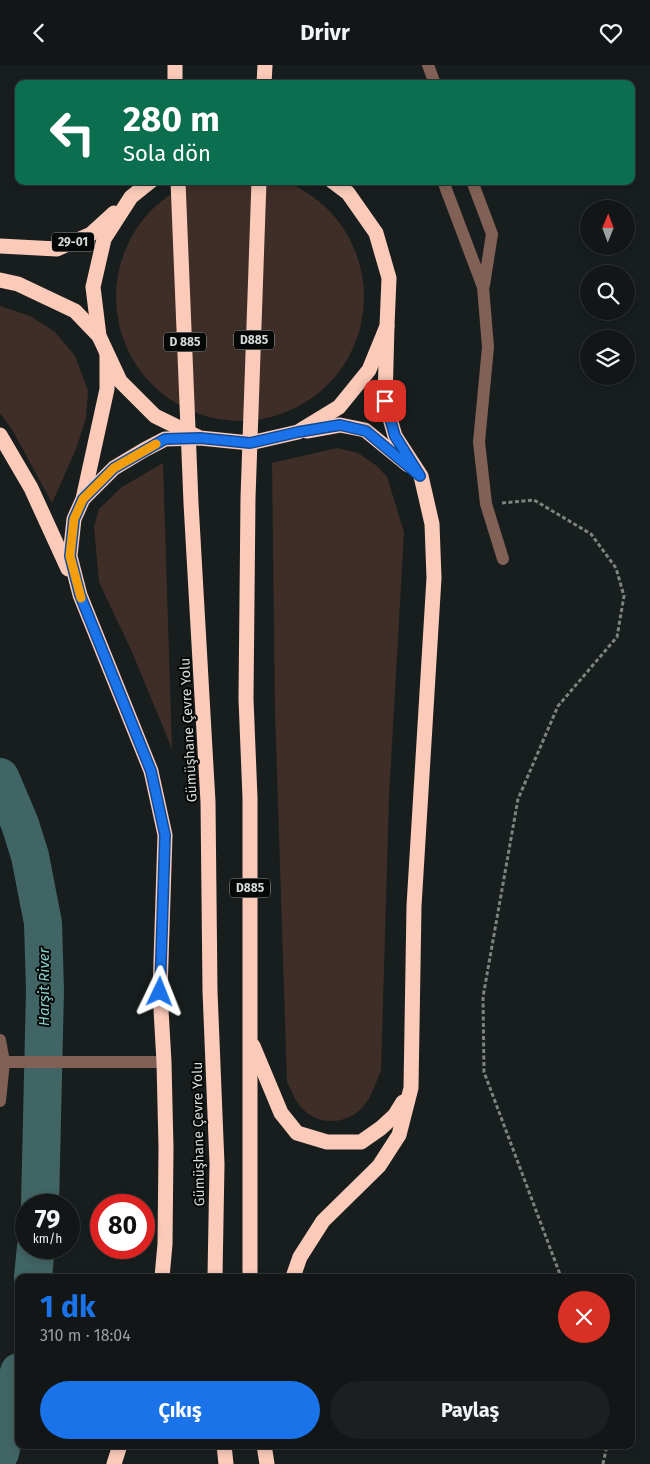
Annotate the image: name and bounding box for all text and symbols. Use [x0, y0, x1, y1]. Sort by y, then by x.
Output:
icon: back [25, 19, 53, 47]
text: Drivr [300, 19, 350, 46]
icon: heart [597, 19, 625, 47]
text: 280 m [123, 98, 220, 140]
icon: left [40, 100, 105, 165]
text: Sola dön [123, 140, 211, 167]
north arrow [580, 200, 635, 255]
map controls [580, 200, 635, 385]
road number: 29-01 [52, 233, 94, 251]
button: search [580, 265, 635, 320]
button: layers [580, 330, 635, 385]
road number: D885 [234, 331, 274, 349]
road number: D 885 [164, 333, 206, 351]
pin [364, 380, 406, 422]
icon: arrive [371, 387, 399, 415]
street label: Gümüşhane Çevre Yolu [176, 657, 201, 803]
road number: D885 [230, 879, 270, 897]
water label: Harşit River [35, 947, 53, 1026]
position arrow [133, 965, 185, 1017]
street label: Gümüşhane Çevre Yolu [189, 1062, 208, 1206]
speed limit sign: 80 [90, 1194, 155, 1259]
text: 79 [35, 1205, 60, 1235]
text: km/h [33, 1232, 62, 1246]
text: 1 dk [40, 1289, 96, 1325]
button: close [558, 1291, 610, 1343]
text: 310 m · 18:04 [40, 1326, 131, 1345]
button: Çıkış [40, 1381, 320, 1439]
button: Paylaş [330, 1381, 610, 1439]

